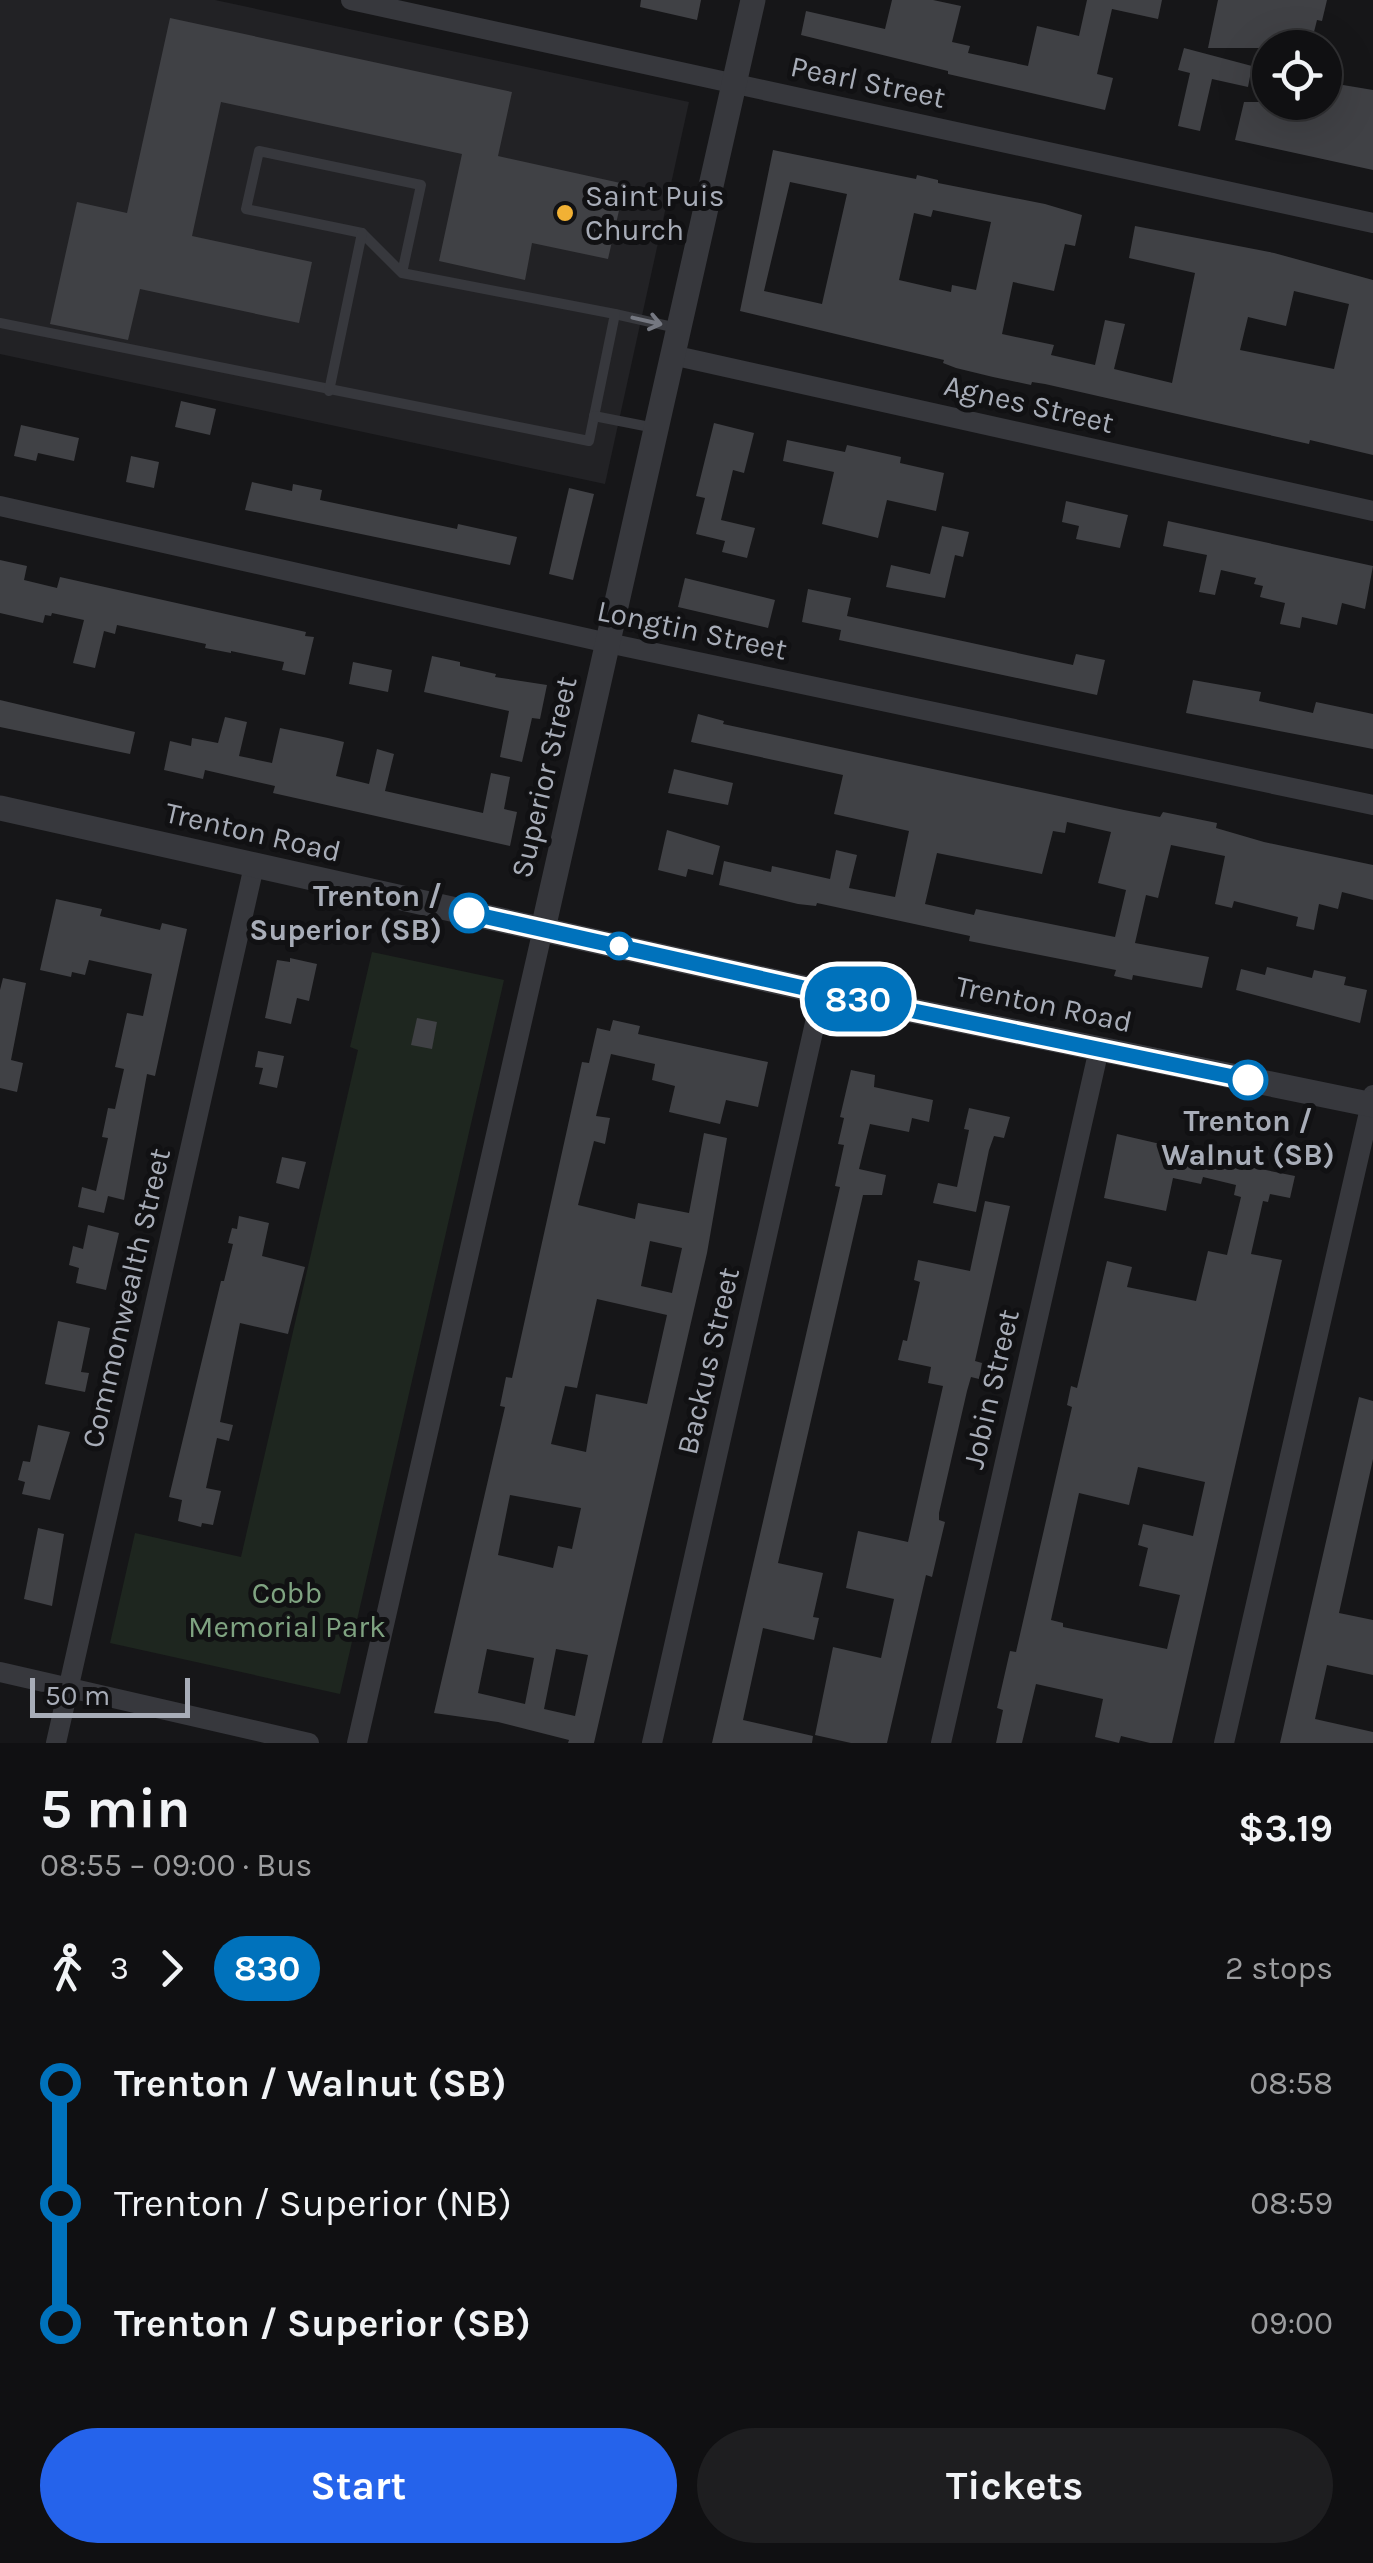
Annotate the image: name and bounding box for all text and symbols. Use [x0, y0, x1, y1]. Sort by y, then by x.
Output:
map controls [1252, 30, 1342, 120]
button: locate [1252, 30, 1342, 120]
street label: Pearl Street [787, 48, 949, 116]
place label: Saint Puis Church [585, 178, 725, 248]
marker: Saint Puis Church [554, 202, 576, 224]
one-way arrow [630, 313, 662, 331]
street label: Agnes Street [941, 367, 1117, 441]
street label: Longtin Street [594, 592, 790, 668]
street label: Superior Street [503, 673, 585, 881]
street label: Trenton Road [162, 794, 344, 870]
place label: Trenton / Superior (SB) [249, 878, 442, 948]
marker: Trenton / Superior (SB) [450, 894, 488, 932]
unlabelled marker [606, 933, 632, 959]
line badge: 830 [800, 966, 916, 1032]
street label: Trenton Road [953, 968, 1135, 1040]
text: 830 [825, 979, 891, 1020]
marker: Trenton / Walnut (SB) [1229, 1061, 1267, 1099]
place label: Trenton / Walnut (SB) [1161, 1103, 1335, 1173]
street label: Commonwealth Street [74, 1145, 178, 1451]
street label: Backus Street [669, 1264, 747, 1458]
street label: Jobin Street [955, 1306, 1027, 1472]
park label: Cobb Memorial Park [188, 1575, 386, 1645]
scale bar [30, 1673, 190, 1718]
text: 50 m [45, 1679, 110, 1712]
text: 5 min [40, 1777, 190, 1841]
text: $3.19 [1238, 1806, 1333, 1851]
text: 08:55 – 09:00 · Bus [40, 1847, 312, 1884]
icon: walk [40, 1941, 95, 1996]
icon: forward [144, 1941, 199, 1996]
text: 830 [234, 1948, 300, 1989]
text: 3 [110, 1950, 129, 1987]
text: 2 stops [1225, 1950, 1333, 1987]
text: Trenton / Walnut (SB) [114, 2061, 507, 2106]
text: 08:58 [1249, 2065, 1333, 2102]
text: Trenton / Superior (NB) [114, 2181, 512, 2226]
text: 08:59 [1250, 2185, 1333, 2222]
text: Trenton / Superior (SB) [114, 2301, 531, 2346]
text: 09:00 [1250, 2305, 1333, 2342]
button: Start [40, 2428, 677, 2543]
button: Tickets [697, 2428, 1333, 2543]

